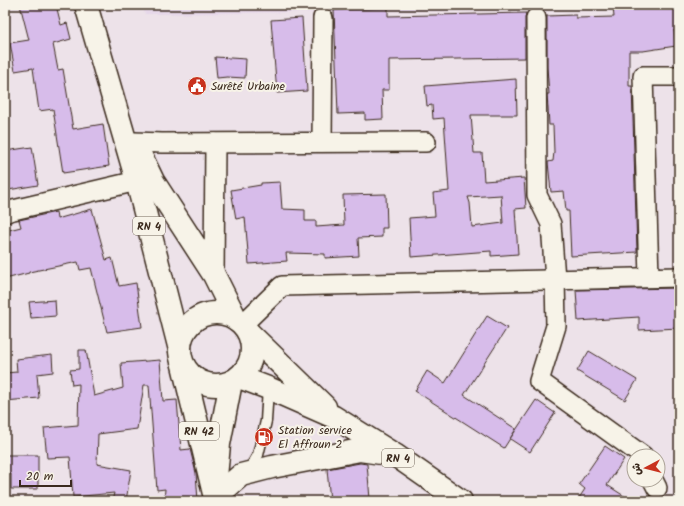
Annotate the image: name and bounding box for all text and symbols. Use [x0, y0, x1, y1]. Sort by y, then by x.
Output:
public building icon: Surêté Urbaine [186, 75, 208, 97]
place label: Surêté Urbaine [211, 77, 285, 96]
road number: RN 4 [133, 217, 165, 235]
place label: Station service El Affroun 2 [278, 421, 353, 454]
road number: RN 42 [179, 422, 219, 440]
fuel station icon: Station service El Affroun 2 [253, 426, 275, 448]
north arrow [626, 448, 666, 488]
road number: RN 4 [382, 449, 414, 467]
scale bar [20, 462, 71, 488]
text: ش [627, 462, 647, 476]
text: 20 m [26, 467, 54, 486]

